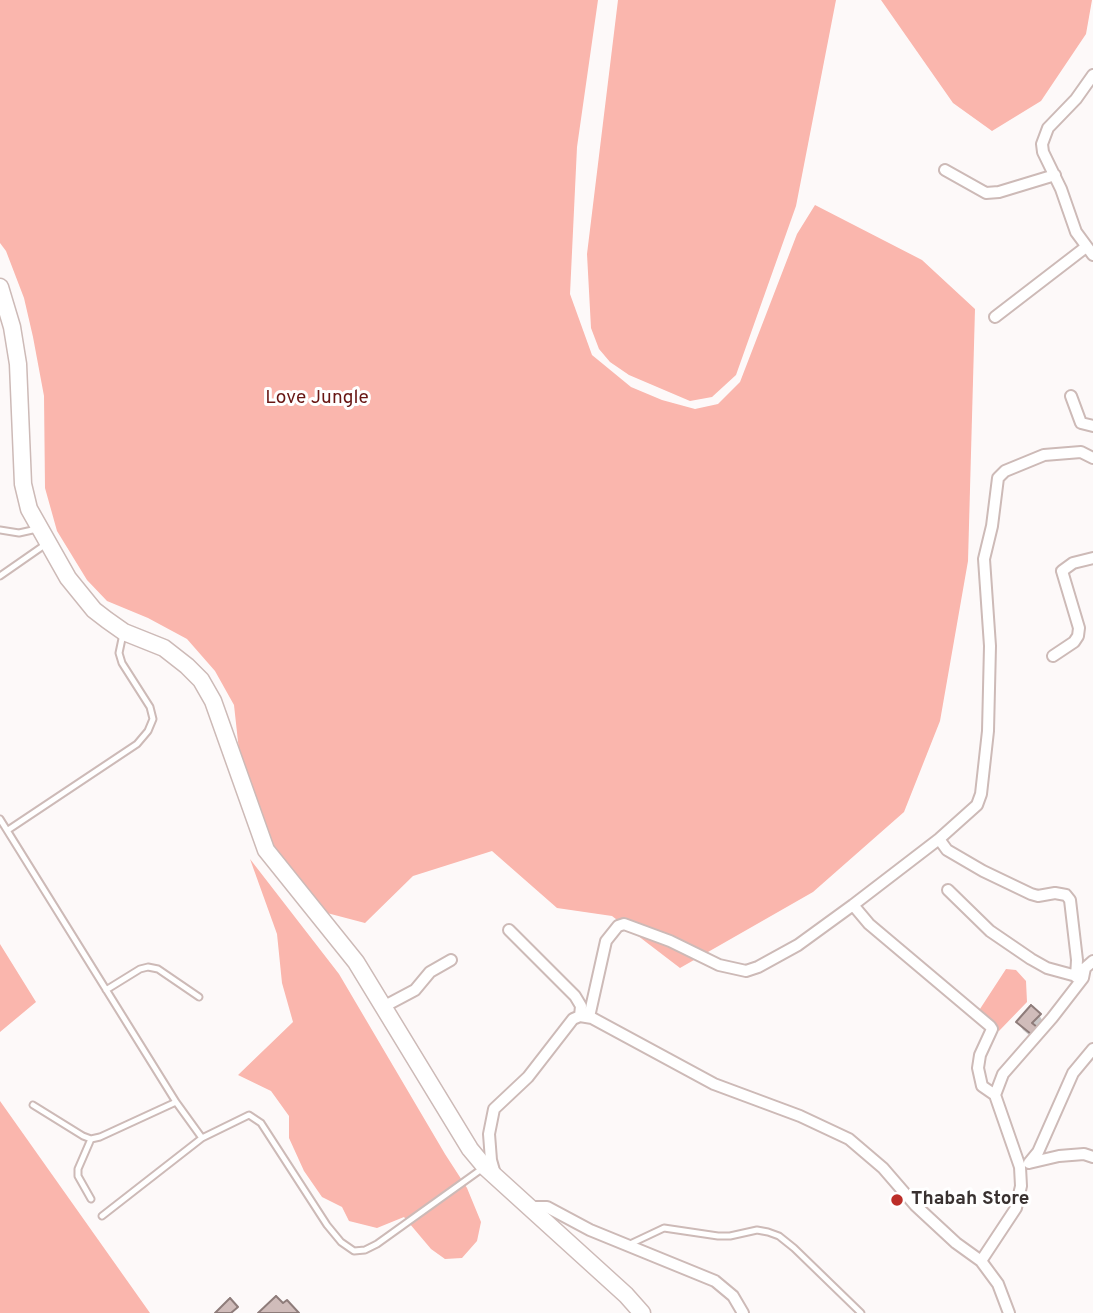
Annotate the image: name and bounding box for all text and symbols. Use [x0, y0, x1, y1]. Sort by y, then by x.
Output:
park label: Love Jungle [265, 388, 369, 410]
place label: Thabah Store [911, 1189, 1029, 1211]
marker: Thabah Store [889, 1192, 905, 1208]

